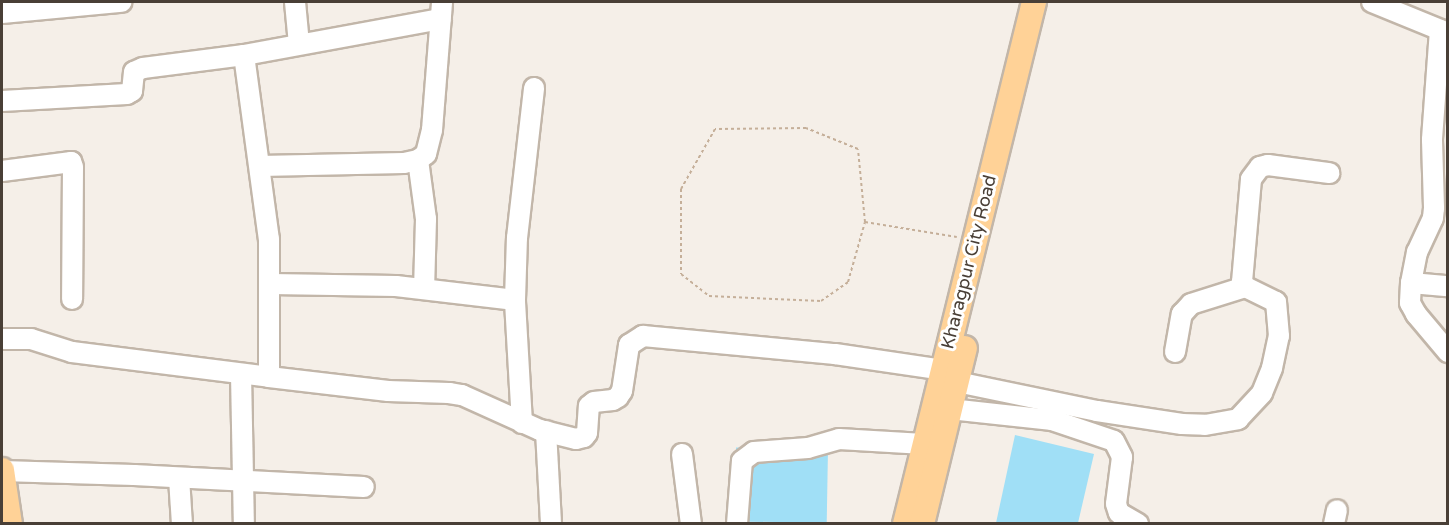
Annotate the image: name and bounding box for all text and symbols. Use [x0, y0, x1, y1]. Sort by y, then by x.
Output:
street label: Kharagpur City Road [937, 173, 1001, 351]

